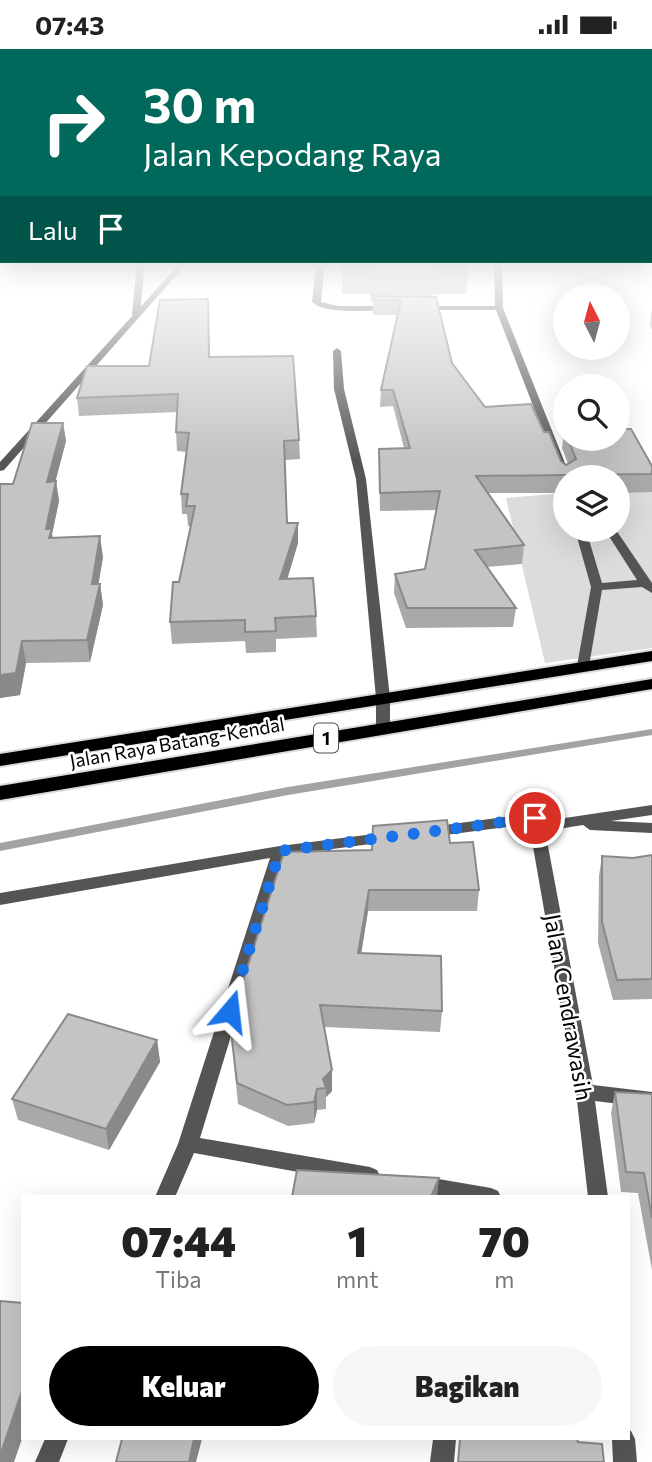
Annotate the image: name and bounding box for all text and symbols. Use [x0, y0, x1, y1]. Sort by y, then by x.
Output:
text: 07:43 [35, 9, 104, 40]
text: 30 m [143, 73, 256, 133]
icon: right [28, 77, 119, 168]
text: Jalan Kepodang Raya [143, 133, 441, 173]
icon: arrive [92, 210, 130, 248]
text: Lalu [28, 214, 78, 245]
north arrow [553, 283, 630, 361]
map controls [553, 283, 630, 542]
button: search [553, 374, 630, 451]
button: layers [553, 465, 630, 542]
street label: Jalan Raya Batang-Kendal [68, 712, 286, 772]
road number: 1 [314, 723, 338, 753]
pin [505, 788, 565, 848]
icon: arrive [516, 799, 554, 837]
street label: Jalan Cendrawasih [539, 911, 599, 1103]
position arrow [193, 974, 267, 1048]
text: 07:44 [121, 1214, 236, 1266]
text: 1 [348, 1214, 367, 1266]
text: 70 [479, 1214, 530, 1266]
text: Tiba [155, 1265, 202, 1293]
text: mnt [336, 1265, 379, 1293]
text: m [494, 1265, 514, 1293]
button: Keluar [49, 1346, 319, 1426]
button: Bagikan [333, 1346, 602, 1426]

